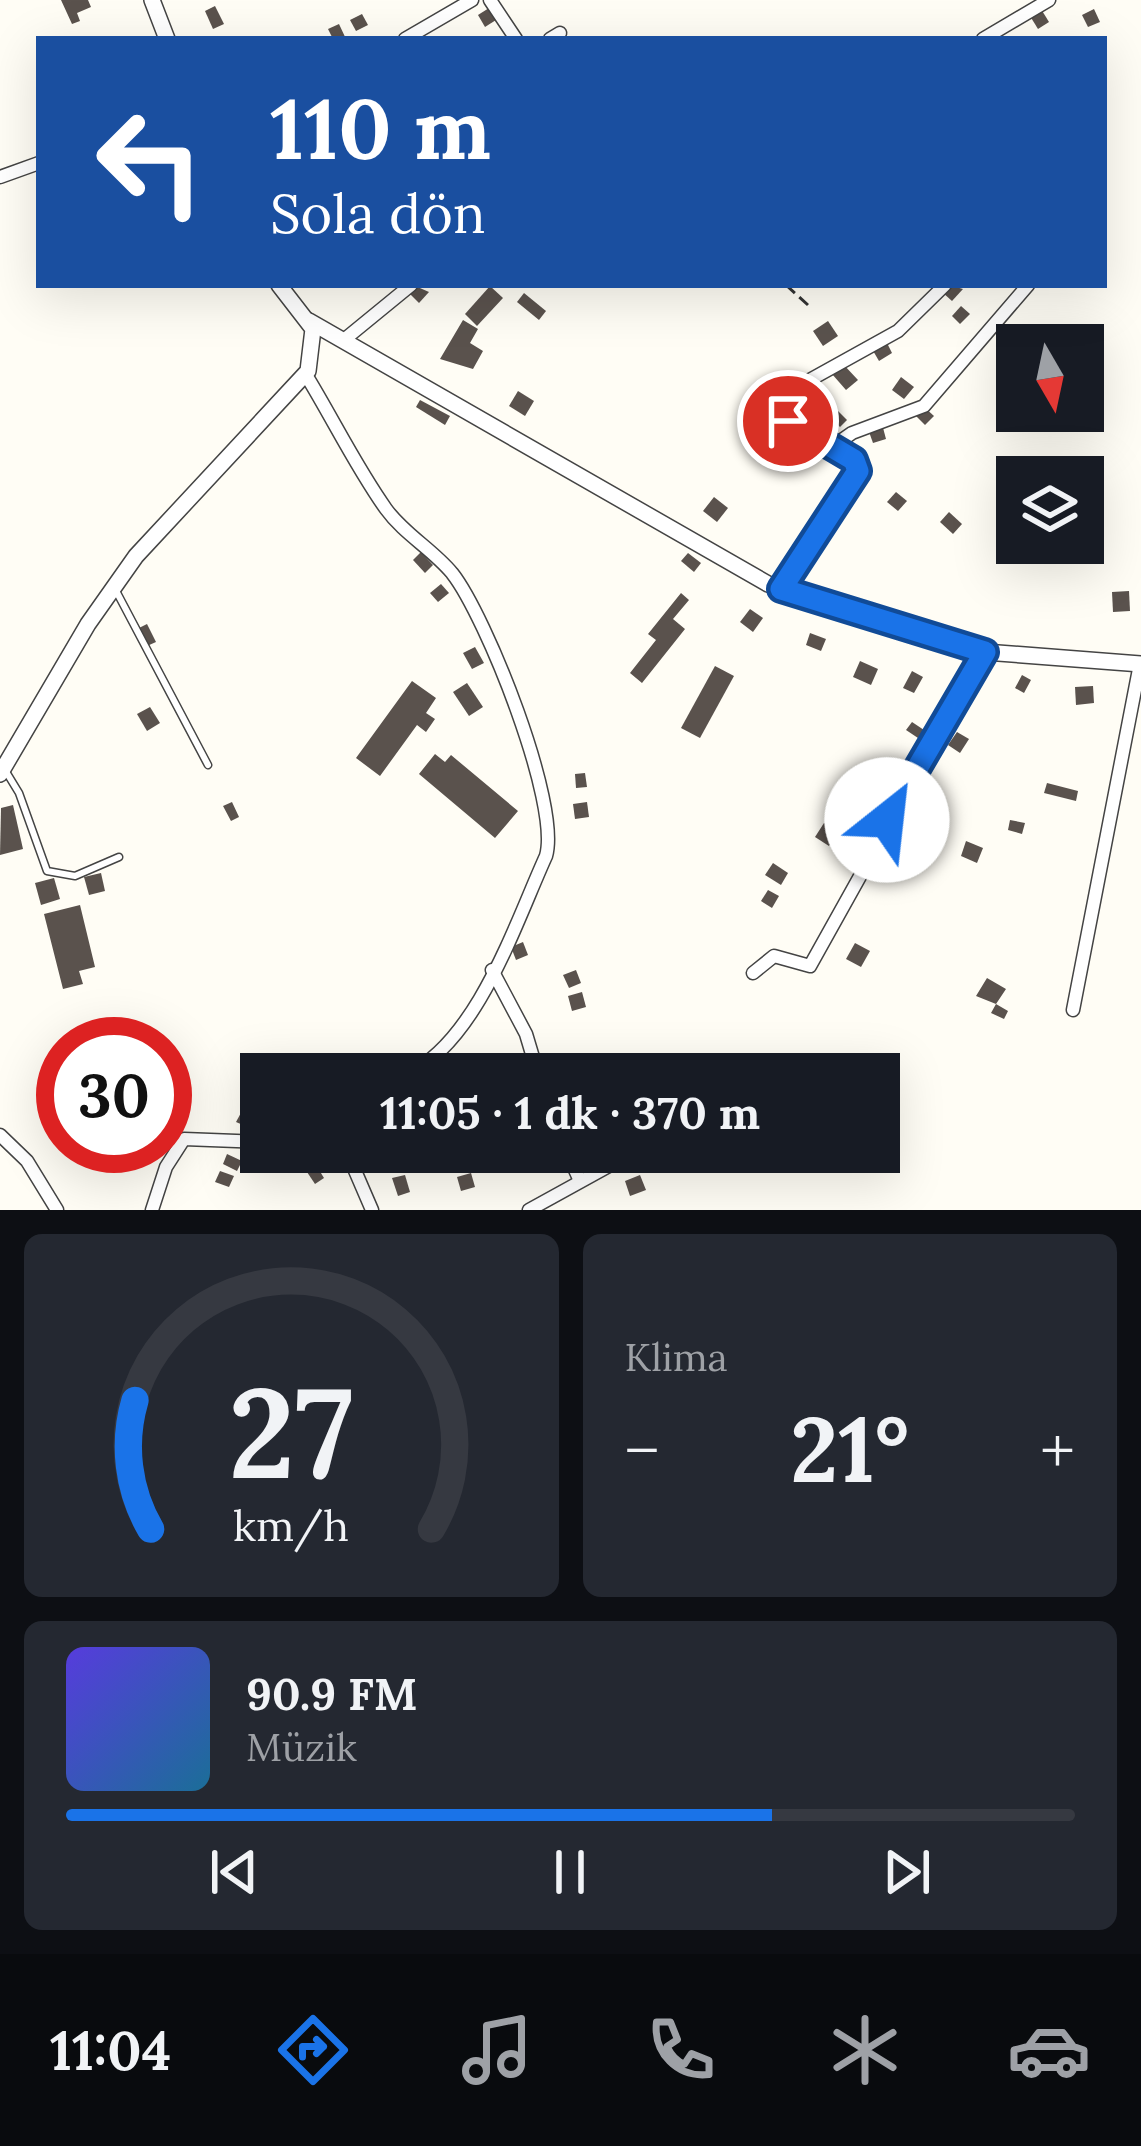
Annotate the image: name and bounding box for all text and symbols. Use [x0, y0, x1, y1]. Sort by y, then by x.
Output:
text: 110 m [270, 74, 491, 182]
icon: left [72, 84, 228, 240]
text: Sola dön [270, 179, 486, 248]
north arrow [996, 324, 1104, 432]
map controls [996, 324, 1104, 564]
pin [737, 370, 839, 472]
icon: arrive [755, 388, 821, 454]
button: layers [996, 456, 1104, 564]
position arrow [824, 757, 950, 883]
speed limit sign: 30 [36, 1017, 192, 1173]
text: 11:05 · 1 dk · 370 m [380, 1084, 760, 1141]
text: Klima [625, 1332, 728, 1382]
text: 27 [229, 1352, 354, 1512]
text: 21° [790, 1391, 909, 1507]
text: − [625, 1408, 659, 1492]
text: + [1040, 1408, 1075, 1492]
text: km/h [233, 1497, 349, 1552]
text: 90.9 FM [246, 1665, 417, 1722]
text: Müzik [246, 1722, 357, 1772]
icon: previous [201, 1839, 267, 1905]
icon: pause [537, 1839, 603, 1905]
icon: next [874, 1839, 940, 1905]
icon: directions [271, 2008, 355, 2092]
icon: music [455, 2008, 539, 2092]
icon: phone [639, 2008, 723, 2092]
icon: climate [823, 2008, 907, 2092]
icon: car [1007, 2008, 1091, 2092]
text: 11:04 [50, 2016, 171, 2085]

